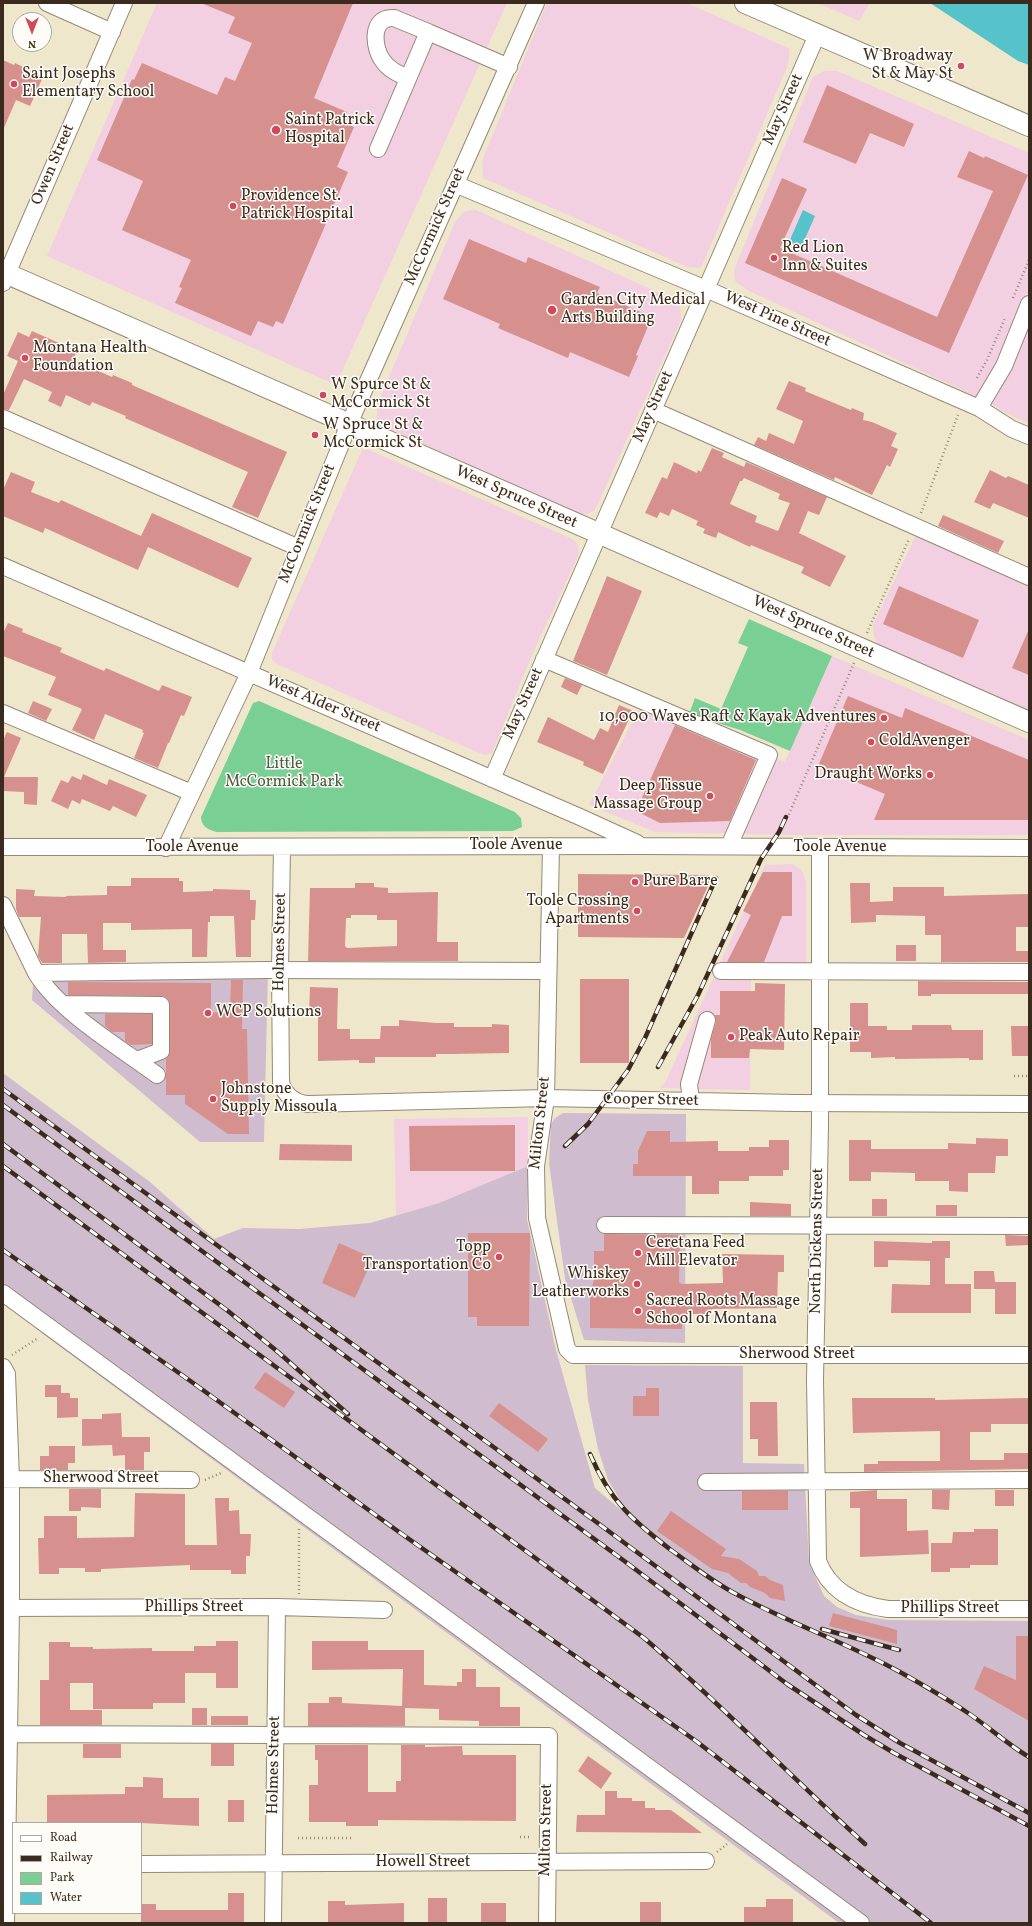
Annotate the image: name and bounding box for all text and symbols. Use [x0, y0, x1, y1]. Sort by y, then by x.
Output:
north arrow [12, 12, 52, 52]
text: N [28, 36, 36, 51]
place label: W Broadway St & May St [863, 47, 953, 85]
marker: W Broadway St & May St [956, 61, 966, 71]
place label: Saint Josephs Elementary School [22, 65, 154, 103]
street label: May Street [760, 71, 808, 149]
marker: Saint Josephs Elementary School [9, 79, 19, 89]
place label: Saint Patrick Hospital [285, 111, 375, 149]
street label: Owen Street [28, 122, 80, 208]
marker: Saint Patrick Hospital [270, 124, 282, 136]
street label: McCormick Street [401, 165, 471, 289]
place label: Providence St. Patrick Hospital [241, 187, 354, 225]
marker: Providence St. Patrick Hospital [228, 201, 238, 211]
place label: Red Lion Inn & Suites [782, 239, 868, 277]
marker: Red Lion Inn & Suites [769, 253, 779, 263]
street label: West Pine Street [721, 288, 833, 352]
place label: Garden City Medical Arts Building [561, 291, 705, 329]
marker: Garden City Medical Arts Building [546, 304, 558, 316]
place label: Montana Health Foundation [33, 339, 147, 377]
marker: Montana Health Foundation [20, 353, 30, 363]
street label: May Street [630, 368, 678, 446]
place label: W Spurce St & McCormick St [331, 376, 431, 414]
marker: W Spurce St & McCormick St [318, 390, 328, 400]
place label: W Spruce St & McCormick St [323, 416, 423, 454]
marker: W Spruce St & McCormick St [310, 430, 320, 440]
street label: McCormick Street [275, 462, 341, 586]
street label: West Spruce Street [452, 462, 580, 534]
street label: West Spruce Street [749, 592, 877, 664]
street label: May Street [500, 665, 548, 743]
street label: West Alder Street [263, 672, 383, 738]
place label: 10,000 Waves Raft & Kayak Adventures [599, 708, 876, 728]
marker: 10,000 Waves Raft & Kayak Adventures [879, 713, 889, 723]
place label: ColdAvenger [879, 732, 970, 752]
marker: ColdAvenger [866, 737, 876, 747]
park label: Little McCormick Park [225, 755, 343, 793]
place label: Draught Works [815, 765, 922, 785]
marker: Draught Works [925, 770, 935, 780]
place label: Deep Tissue Massage Group [593, 777, 702, 815]
marker: Deep Tissue Massage Group [705, 791, 715, 801]
street label: Toole Avenue [469, 836, 563, 856]
street label: Toole Avenue [145, 838, 239, 858]
street label: Toole Avenue [793, 838, 887, 858]
place label: Pure Barre [643, 872, 718, 892]
marker: Pure Barre [630, 877, 640, 887]
street label: Holmes Street [271, 892, 291, 992]
place label: Toole Crossing Apartments [526, 892, 629, 930]
marker: Toole Crossing Apartments [632, 906, 642, 916]
place label: WCP Solutions [216, 1003, 321, 1023]
marker: WCP Solutions [203, 1008, 213, 1018]
place label: Peak Auto Repair [739, 1027, 859, 1047]
marker: Peak Auto Repair [726, 1032, 736, 1042]
street label: Milton Street [527, 1076, 555, 1170]
place label: Johnstone Supply Missoula [221, 1080, 337, 1118]
street label: Cooper Street [603, 1091, 699, 1111]
marker: Johnstone Supply Missoula [208, 1094, 218, 1104]
street label: North Dickens Street [807, 1168, 829, 1314]
place label: Ceretana Feed Mill Elevator [646, 1234, 745, 1272]
place label: Topp Transportation Co [363, 1238, 491, 1276]
marker: Ceretana Feed Mill Elevator [633, 1248, 643, 1258]
marker: Topp Transportation Co [494, 1252, 504, 1262]
place label: Whiskey Leatherworks [532, 1265, 629, 1303]
marker: Whiskey Leatherworks [632, 1279, 642, 1289]
place label: Sacred Roots Massage School of Montana [646, 1292, 800, 1330]
marker: Sacred Roots Massage School of Montana [633, 1306, 643, 1316]
street label: Sherwood Street [739, 1345, 855, 1365]
street label: Sherwood Street [43, 1469, 159, 1489]
street label: Phillips Street [144, 1598, 244, 1618]
street label: Phillips Street [900, 1599, 1000, 1619]
street label: Holmes Street [265, 1715, 285, 1815]
street label: Milton Street [537, 1783, 557, 1877]
legend [12, 1822, 142, 1914]
text: Road [50, 1830, 77, 1846]
text: Railway [50, 1850, 93, 1866]
street label: Howell Street [376, 1853, 470, 1873]
text: Park [50, 1870, 75, 1886]
text: Water [50, 1890, 82, 1906]

